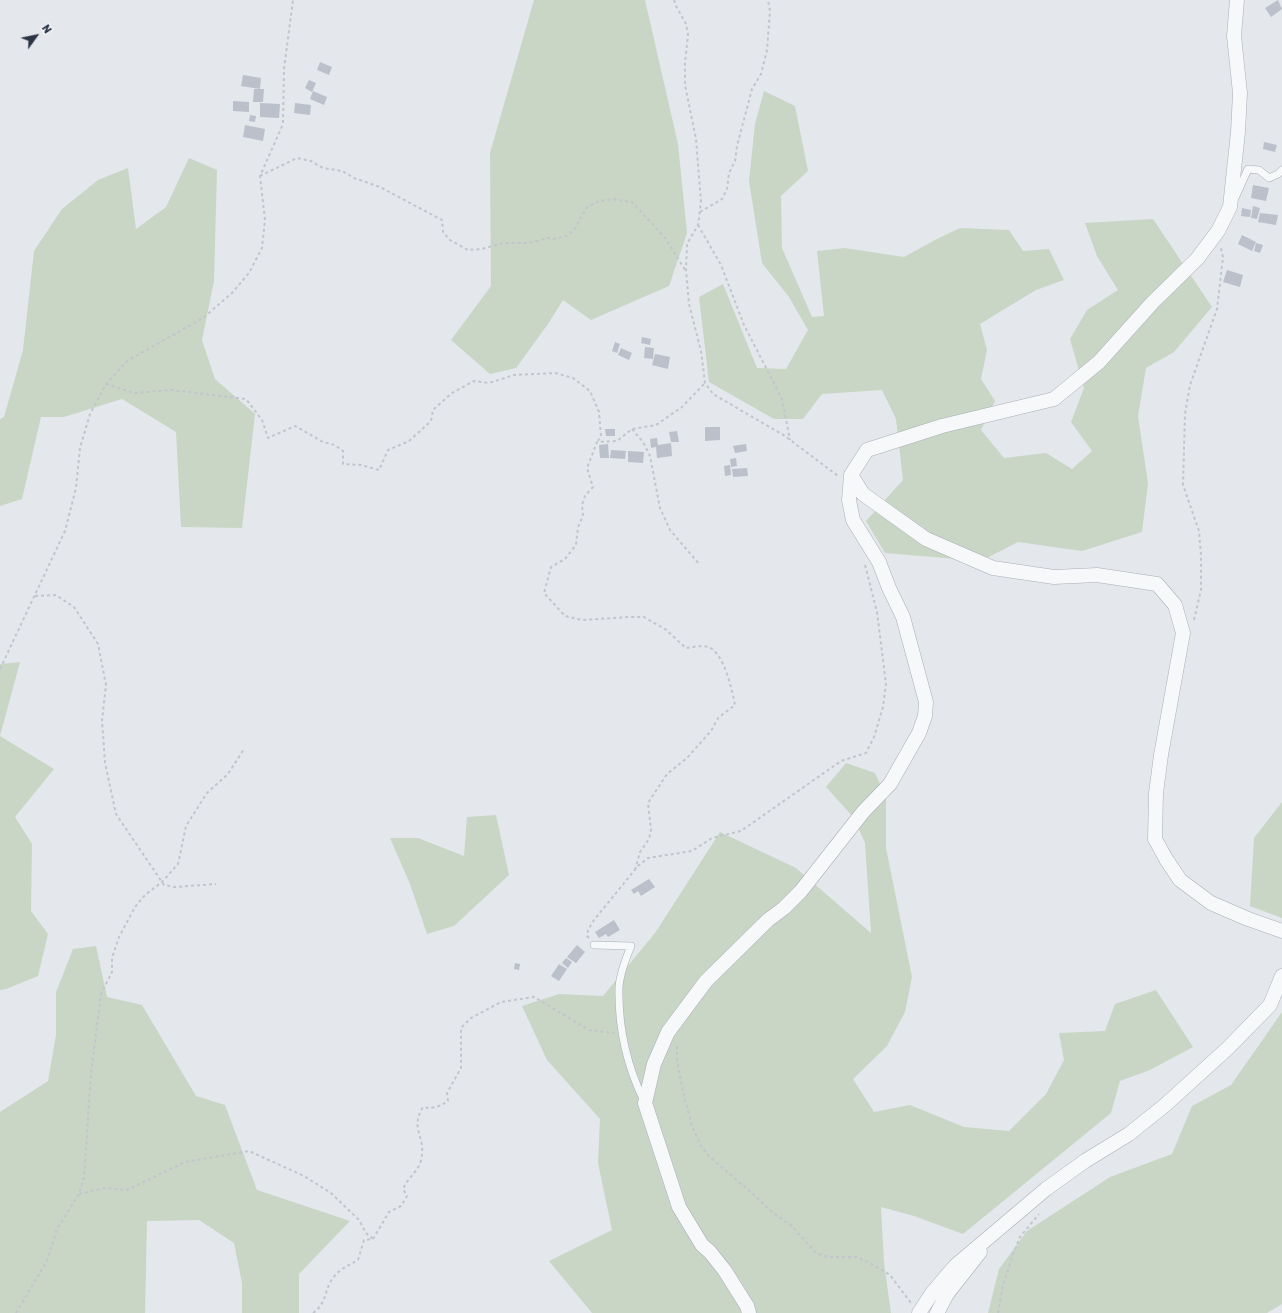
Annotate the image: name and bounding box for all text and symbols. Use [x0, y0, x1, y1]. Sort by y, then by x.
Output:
north arrow [16, 16, 56, 56]
text: N [39, 22, 54, 36]

